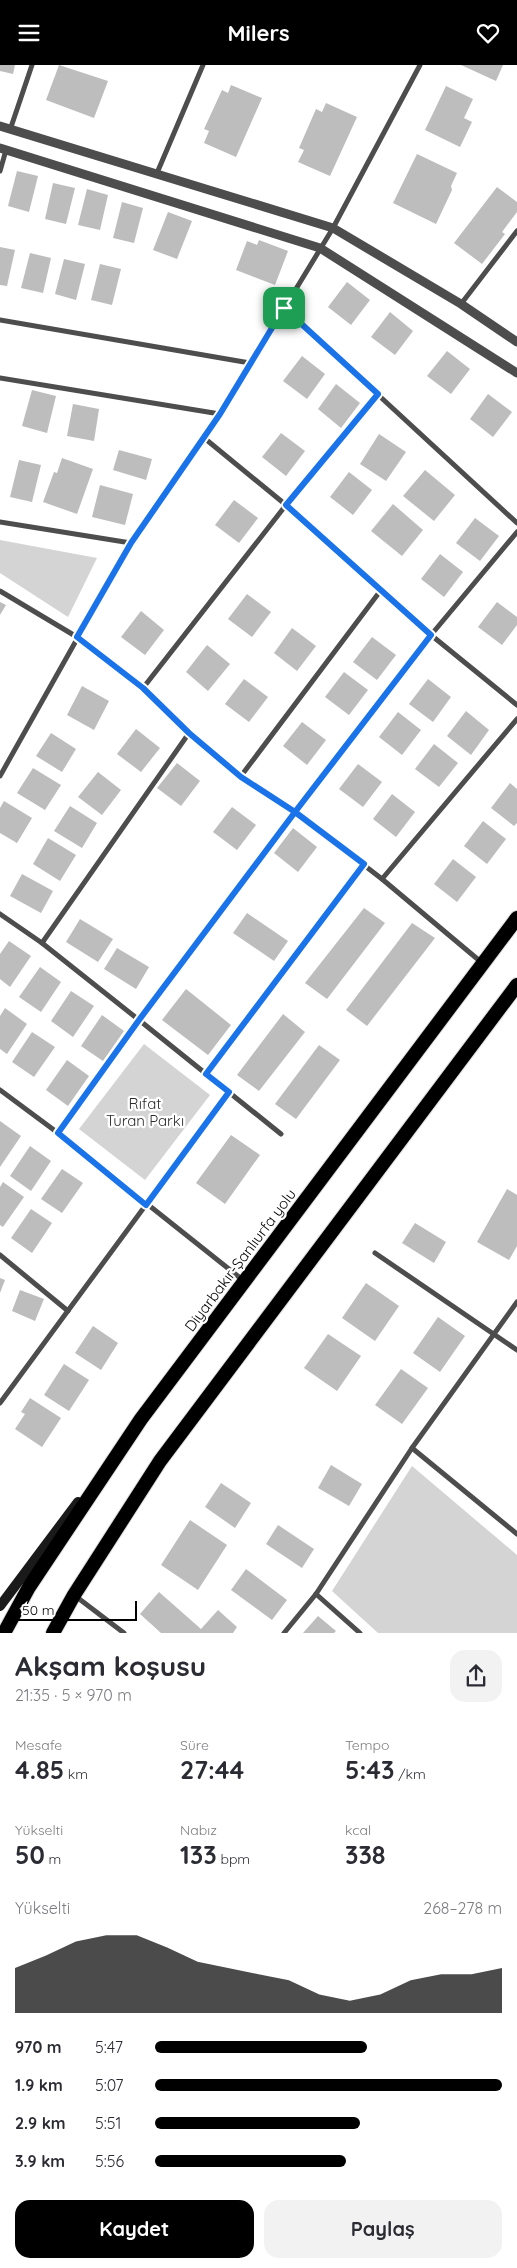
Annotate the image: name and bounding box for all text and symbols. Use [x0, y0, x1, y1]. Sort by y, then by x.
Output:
icon: menu [15, 19, 43, 47]
text: Milers [227, 19, 290, 47]
icon: heart [474, 19, 502, 47]
pin [263, 287, 305, 329]
icon: arrive [270, 294, 298, 322]
park label: Rıfat Turan Parkı [106, 1094, 184, 1130]
street label: Diyarbakır-Şanlıurfa yolu [180, 1185, 300, 1335]
scale bar [15, 1598, 138, 1621]
text: 50 m [22, 1601, 55, 1619]
text: Akşam koşusu [15, 1648, 206, 1683]
button: share [450, 1650, 502, 1702]
text: 21:35 · 5 × 970 m [15, 1685, 132, 1705]
text: Mesafe [15, 1736, 62, 1754]
text: Süre [180, 1736, 209, 1754]
text: Tempo [345, 1736, 389, 1754]
text: 4.85 [15, 1754, 64, 1785]
text: 27:44 [180, 1754, 244, 1785]
text: 5:43 [345, 1754, 394, 1785]
text: km [64, 1765, 88, 1783]
text: /km [394, 1765, 426, 1783]
text: Yükselti [15, 1821, 63, 1839]
text: Nabız [180, 1821, 217, 1839]
text: kcal [345, 1821, 371, 1839]
text: 50 [15, 1839, 45, 1870]
text: 133 [180, 1839, 217, 1870]
text: 338 [345, 1839, 386, 1870]
text: m [45, 1850, 61, 1868]
text: bpm [217, 1850, 250, 1868]
text: Yükselti [15, 1898, 70, 1918]
text: 268–278 m [423, 1898, 502, 1918]
text: 970 m [15, 2037, 61, 2057]
text: 5:47 [95, 2037, 123, 2057]
text: 1.9 km [15, 2075, 63, 2095]
text: 5:07 [95, 2075, 124, 2095]
text: 2.9 km [15, 2113, 66, 2133]
text: 5:51 [95, 2113, 121, 2133]
text: 3.9 km [15, 2151, 65, 2171]
text: 5:56 [95, 2151, 124, 2171]
button: Kaydet [15, 2200, 254, 2258]
button: Paylaş [264, 2200, 502, 2258]

